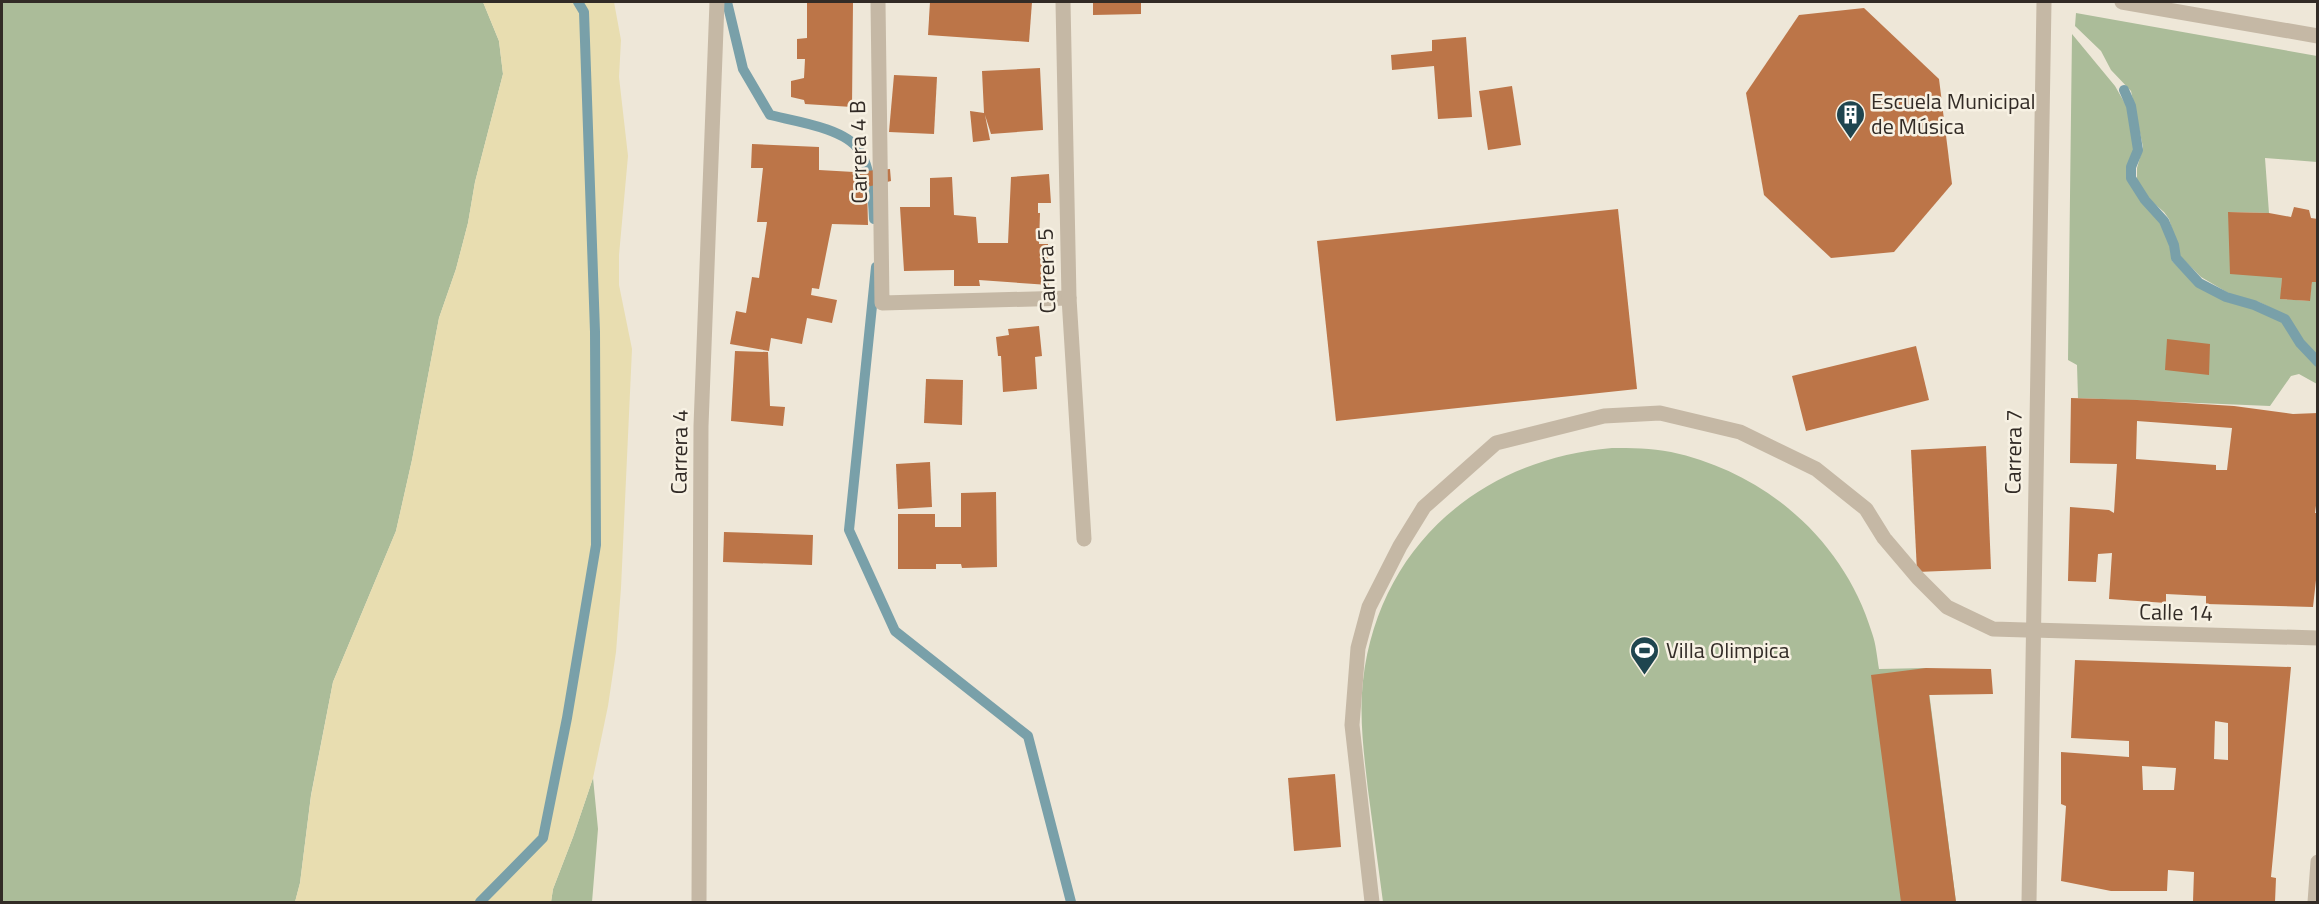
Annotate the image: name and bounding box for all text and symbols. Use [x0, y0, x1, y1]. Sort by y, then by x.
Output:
place label: Escuela Municipal de Música [1871, 84, 2036, 143]
building icon: Escuela Municipal de Música [1834, 98, 1866, 140]
street label: Carrera 4 B [840, 100, 876, 204]
street label: Carrera 5 [1028, 228, 1064, 314]
street label: Carrera 4 [661, 409, 697, 495]
street label: Carrera 7 [1995, 409, 2031, 495]
street label: Calle 14 [2139, 594, 2213, 630]
place label: Villa Olimpica [1666, 633, 1790, 667]
sports icon: Villa Olimpica [1629, 634, 1661, 676]

